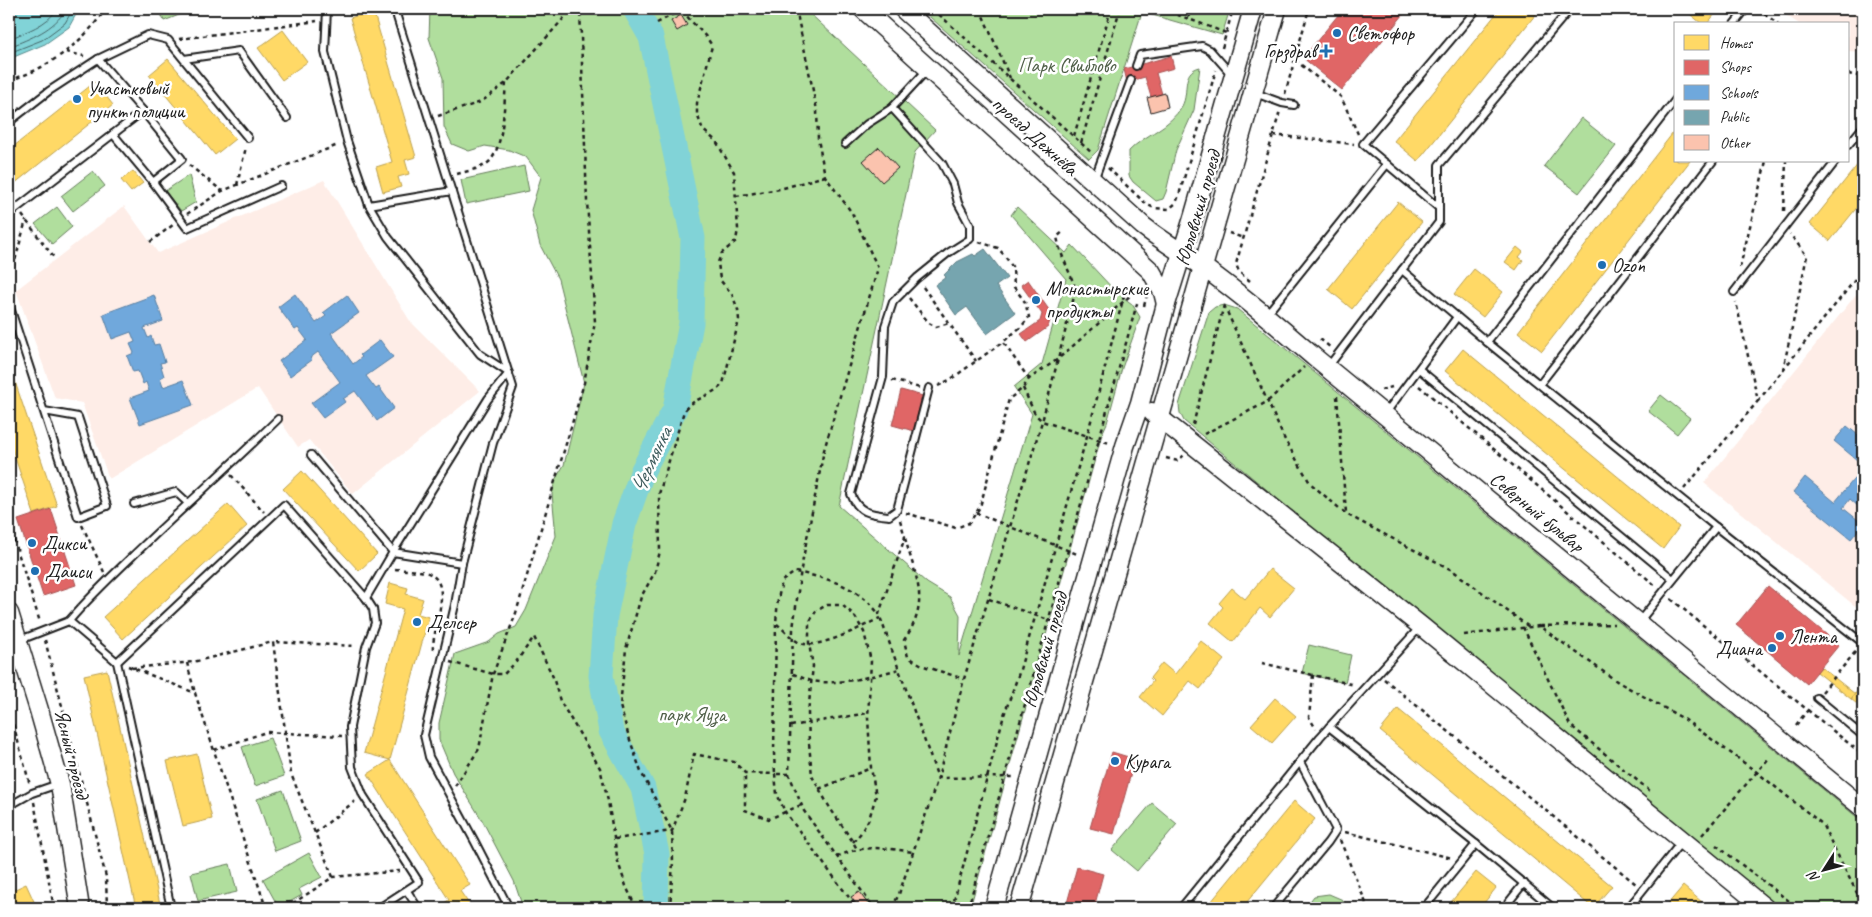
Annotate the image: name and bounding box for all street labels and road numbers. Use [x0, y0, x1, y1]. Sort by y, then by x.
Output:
street label: проезд Дежнёва [987, 91, 1084, 182]
street label: Юрловский проезд [1170, 146, 1227, 268]
street label: Северный бульвар [1485, 466, 1590, 559]
street label: Юрловский проезд [1017, 588, 1074, 710]
street label: Ясный проезд [49, 707, 96, 803]

